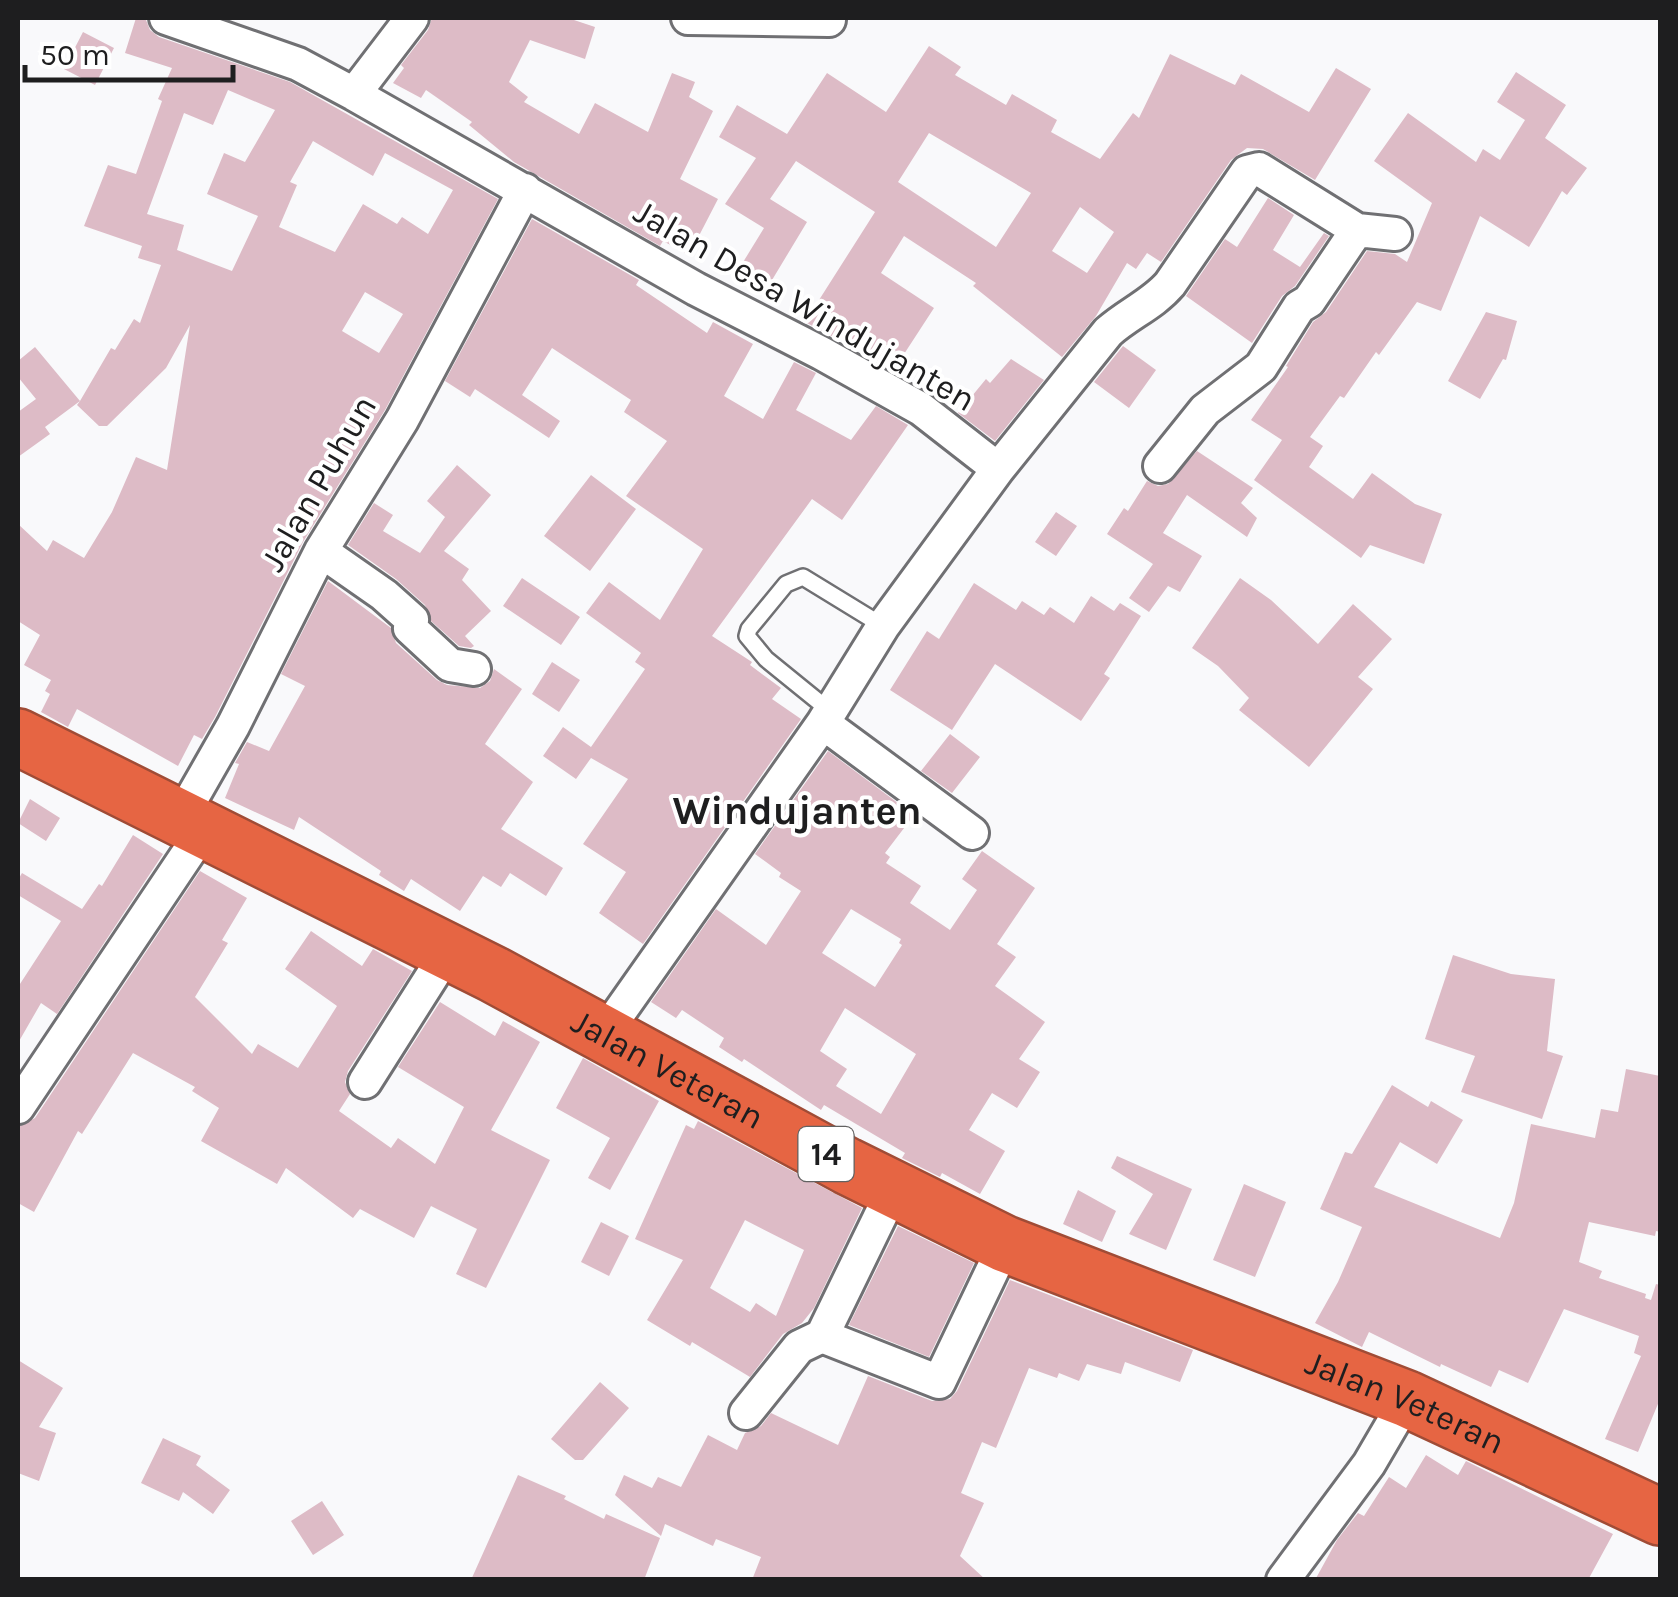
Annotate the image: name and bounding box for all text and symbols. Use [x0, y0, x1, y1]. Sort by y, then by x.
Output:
scale bar [25, 20, 232, 82]
text: 50 m [40, 37, 110, 73]
street label: Jalan Desa Windujanten [627, 191, 983, 420]
street label: Jalan Puhun [252, 388, 385, 578]
district label: Windujanten [672, 787, 922, 834]
street label: Jalan Veteran [565, 1001, 771, 1138]
road number: 14 [798, 1127, 854, 1181]
street label: Jalan Veteran [1300, 1342, 1511, 1463]

